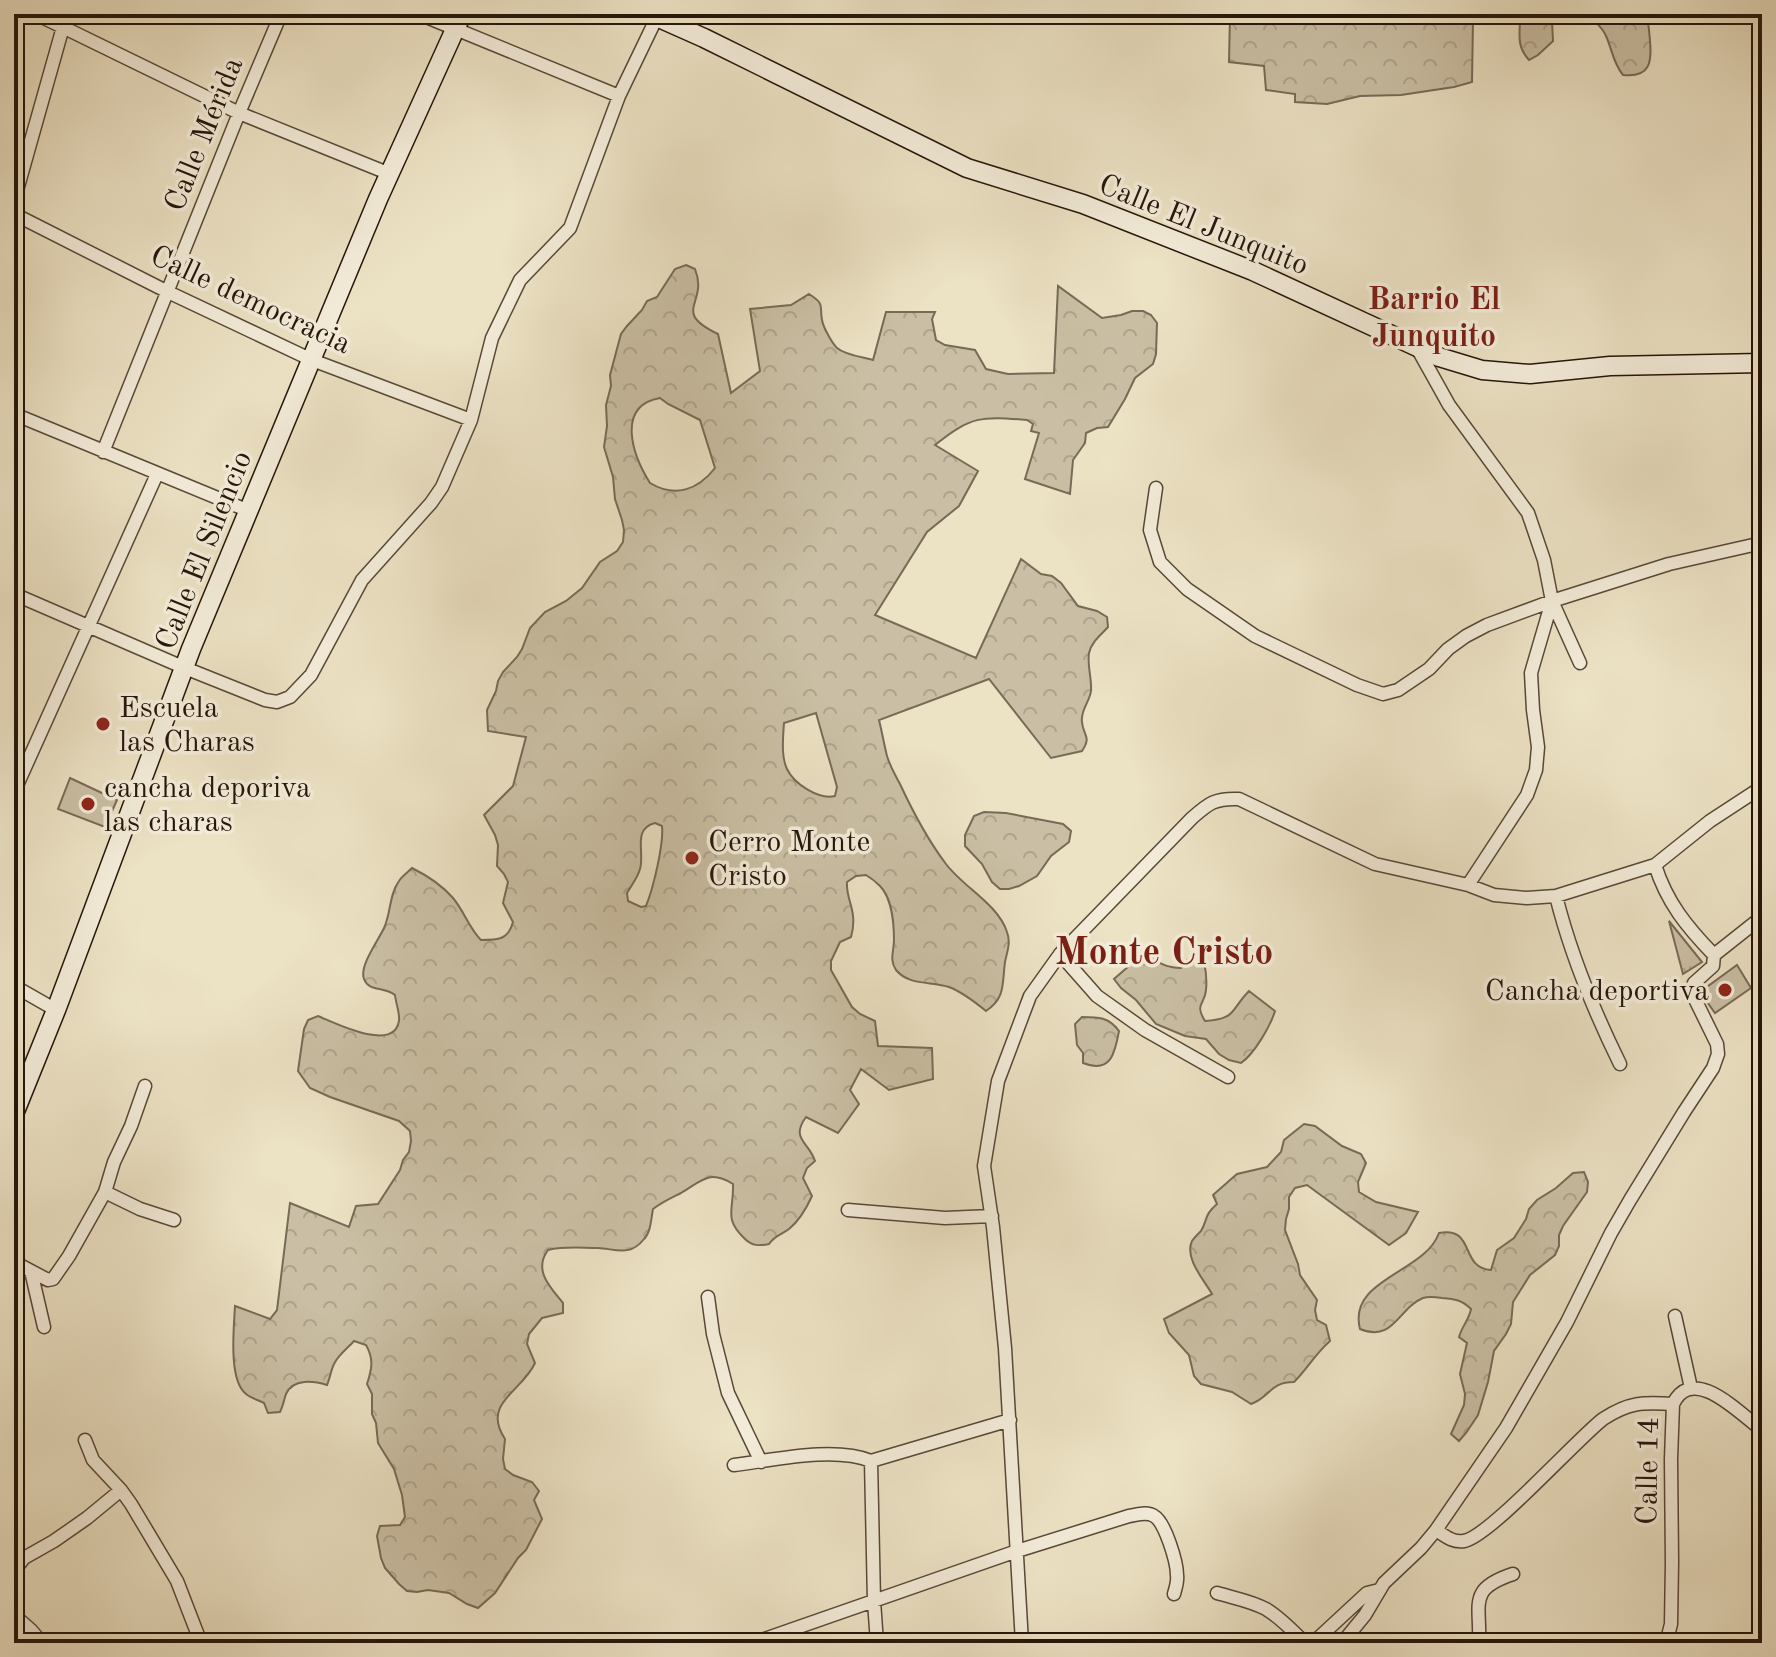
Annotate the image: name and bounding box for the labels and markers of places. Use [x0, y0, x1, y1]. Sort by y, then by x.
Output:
place label: Escuela las Charas [119, 694, 255, 758]
marker: Escuela las Charas [94, 715, 112, 733]
place label: cancha deporiva las charas [104, 774, 311, 838]
marker: cancha deporiva las charas [79, 795, 97, 813]
place label: Cerro Monte Cristo [708, 828, 870, 892]
marker: Cerro Monte Cristo [683, 849, 701, 867]
place label: Cancha deportiva [1485, 977, 1709, 1007]
marker: Cancha deportiva [1716, 981, 1734, 999]

